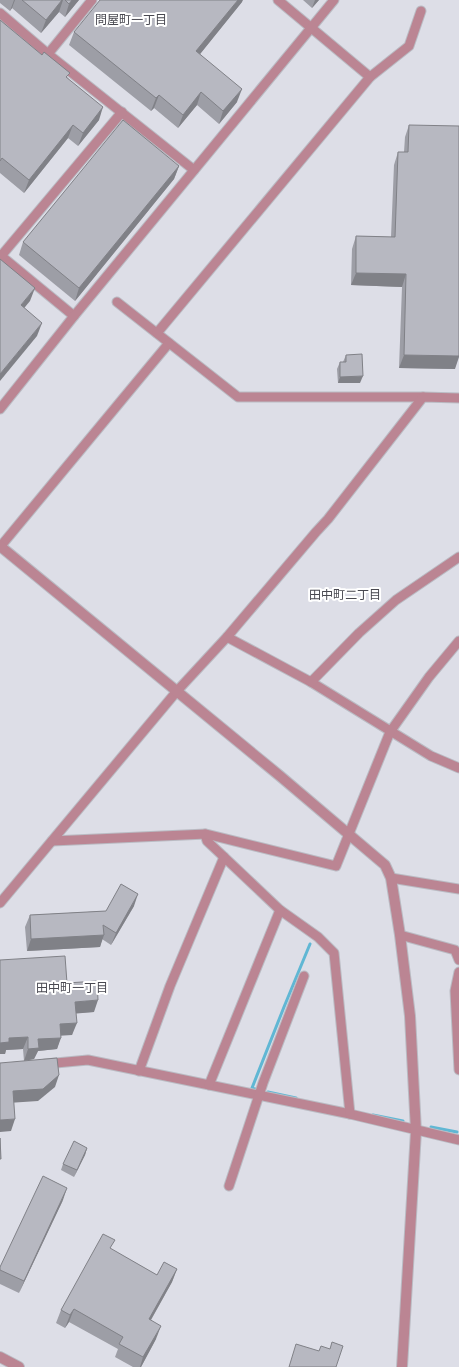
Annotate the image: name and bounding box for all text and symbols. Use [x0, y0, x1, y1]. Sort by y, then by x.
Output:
district label: 問屋町一丁目 [95, 10, 167, 29]
district label: 田中町二丁目 [309, 585, 381, 604]
district label: 田中町一丁目 [36, 978, 108, 997]

